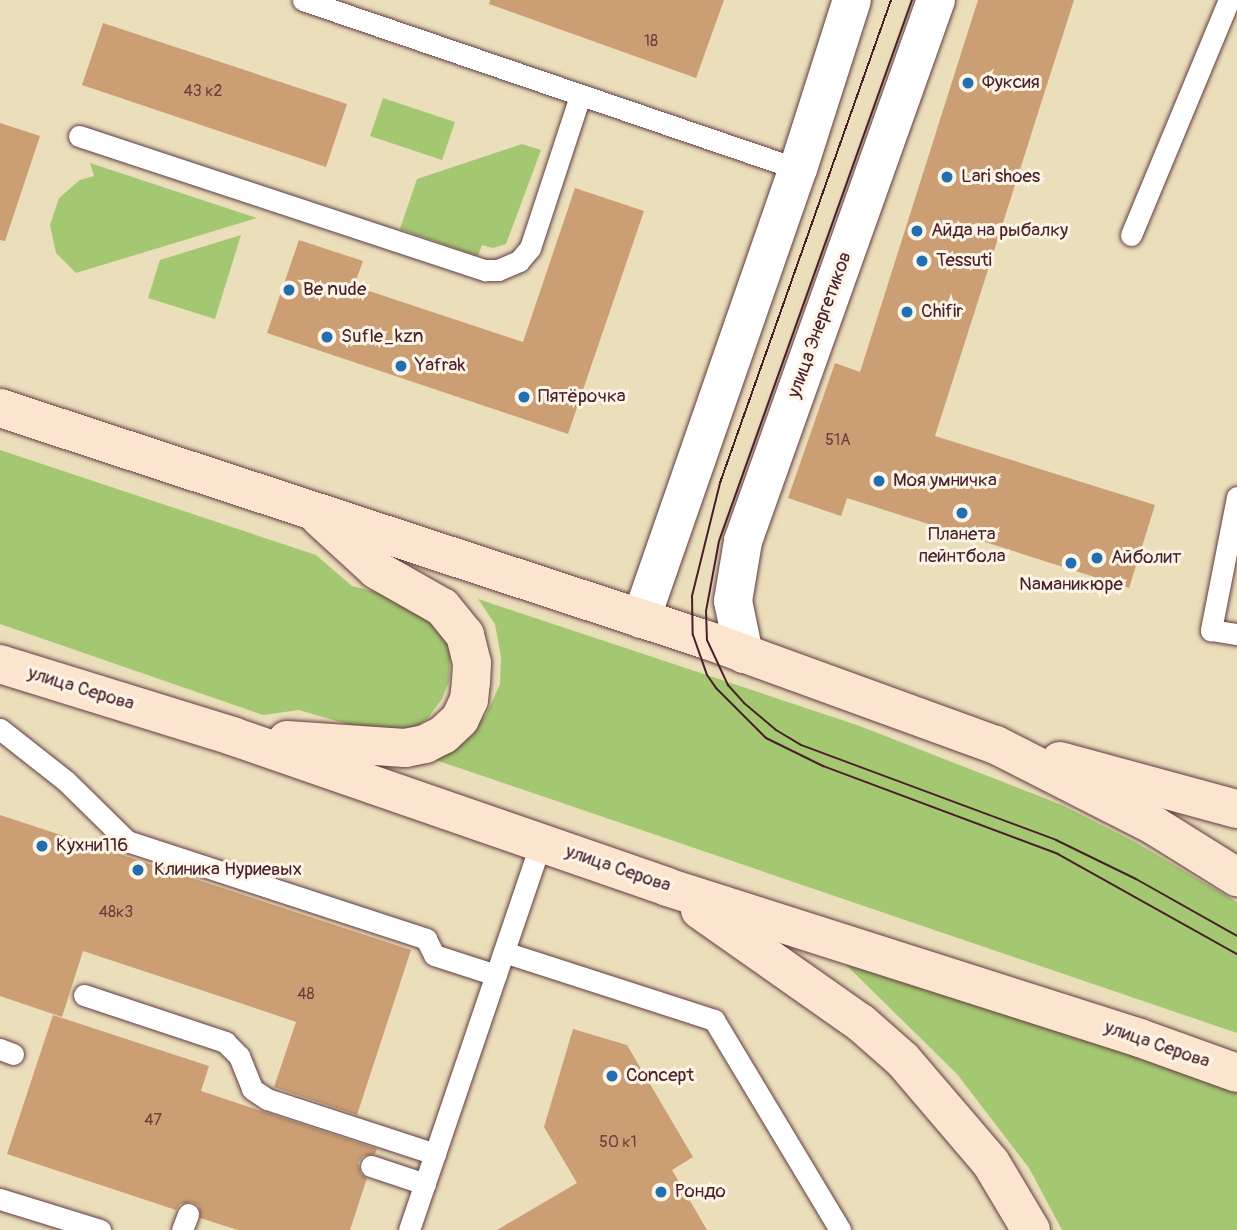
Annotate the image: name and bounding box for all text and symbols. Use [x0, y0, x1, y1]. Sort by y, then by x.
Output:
house number: 18 [644, 31, 658, 51]
place label: Фуксия [982, 72, 1040, 94]
marker: Фуксия [960, 75, 976, 91]
house number: 43 к2 [184, 81, 222, 101]
place label: Lari shoes [961, 166, 1040, 188]
marker: Lari shoes [939, 169, 955, 185]
place label: Айда на рыбалку [931, 220, 1068, 242]
marker: Айда на рыбалку [909, 223, 925, 239]
street label: улица Энергетиков [783, 249, 857, 401]
place label: Tessuti [936, 250, 992, 272]
marker: Tessuti [914, 253, 930, 269]
place label: Be nude [303, 279, 366, 301]
marker: Be nude [281, 282, 297, 298]
place label: Chifir [921, 301, 963, 323]
marker: Chifir [899, 304, 915, 320]
place label: Sufle_kzn [341, 326, 424, 348]
marker: Sufle_kzn [319, 329, 335, 345]
place label: Yafrak [415, 355, 465, 377]
marker: Yafrak [393, 358, 409, 374]
place label: Пятёрочка [538, 386, 626, 408]
marker: Пятёрочка [516, 389, 532, 405]
house number: 51А [825, 430, 851, 450]
place label: Моя умничка [893, 470, 997, 492]
marker: Моя умничка [871, 473, 887, 489]
marker: Планета пейнтбола [954, 505, 970, 521]
place label: Планета пейнтбола [918, 524, 1006, 568]
place label: Айболит [1111, 547, 1182, 569]
marker: Айболит [1089, 550, 1105, 566]
marker: Naманикюре [1063, 555, 1079, 571]
place label: Naманикюре [1019, 574, 1123, 596]
street label: улица Серова [25, 662, 137, 716]
place label: Кухни116 [56, 835, 128, 857]
marker: Кухни116 [34, 838, 50, 854]
street label: улица Серова [562, 840, 674, 898]
place label: Клиника Нуриевых [154, 859, 302, 881]
marker: Клиника Нуриевых [128, 860, 148, 880]
house number: 48к3 [99, 902, 133, 922]
house number: 48 [297, 984, 315, 1004]
street label: улица Серова [1101, 1016, 1213, 1074]
place label: Concept [626, 1065, 694, 1087]
marker: Concept [604, 1068, 620, 1084]
house number: 47 [144, 1110, 162, 1130]
house number: 50 к1 [599, 1132, 637, 1152]
place label: Рондо [675, 1181, 726, 1203]
marker: Рондо [653, 1184, 669, 1200]

